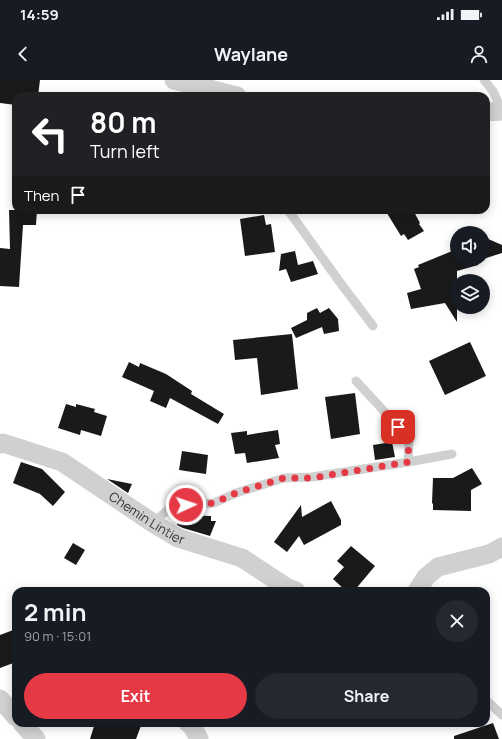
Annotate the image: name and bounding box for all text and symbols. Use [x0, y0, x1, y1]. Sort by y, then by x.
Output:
text: 14:59 [20, 4, 59, 25]
text: Waylane [214, 42, 288, 66]
icon: back [12, 43, 34, 65]
icon: person [468, 43, 490, 65]
text: 80 m [90, 103, 156, 141]
icon: left [24, 108, 76, 160]
text: Turn left [90, 139, 160, 163]
icon: arrive [67, 184, 89, 206]
text: Then [24, 185, 59, 206]
map controls [450, 226, 490, 314]
button: sound [450, 226, 490, 266]
button: layers [450, 274, 490, 314]
pin [381, 410, 415, 444]
icon: arrive [387, 416, 409, 438]
position arrow [165, 484, 207, 526]
street label: Chemin Lintier [106, 487, 187, 549]
text: 2 min [24, 595, 86, 628]
button: close [436, 600, 478, 642]
text: 90 m · 15:01 [24, 627, 91, 645]
button: Exit [24, 673, 247, 719]
button: Share [255, 673, 478, 719]

